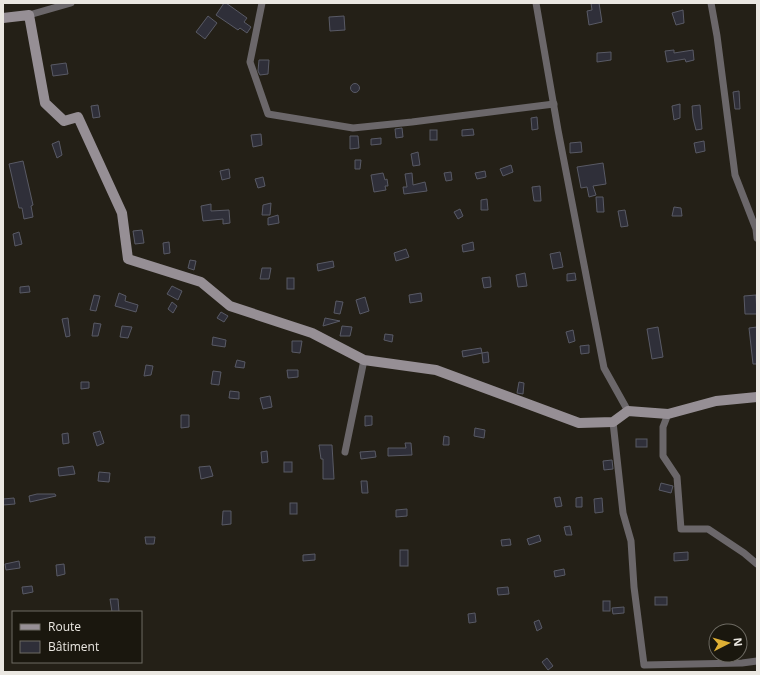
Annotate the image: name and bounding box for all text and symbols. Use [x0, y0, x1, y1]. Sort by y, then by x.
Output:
legend [12, 611, 142, 663]
text: Route [48, 618, 81, 635]
north arrow [708, 623, 748, 663]
text: N [731, 637, 746, 647]
text: Bâtiment [48, 638, 99, 655]

